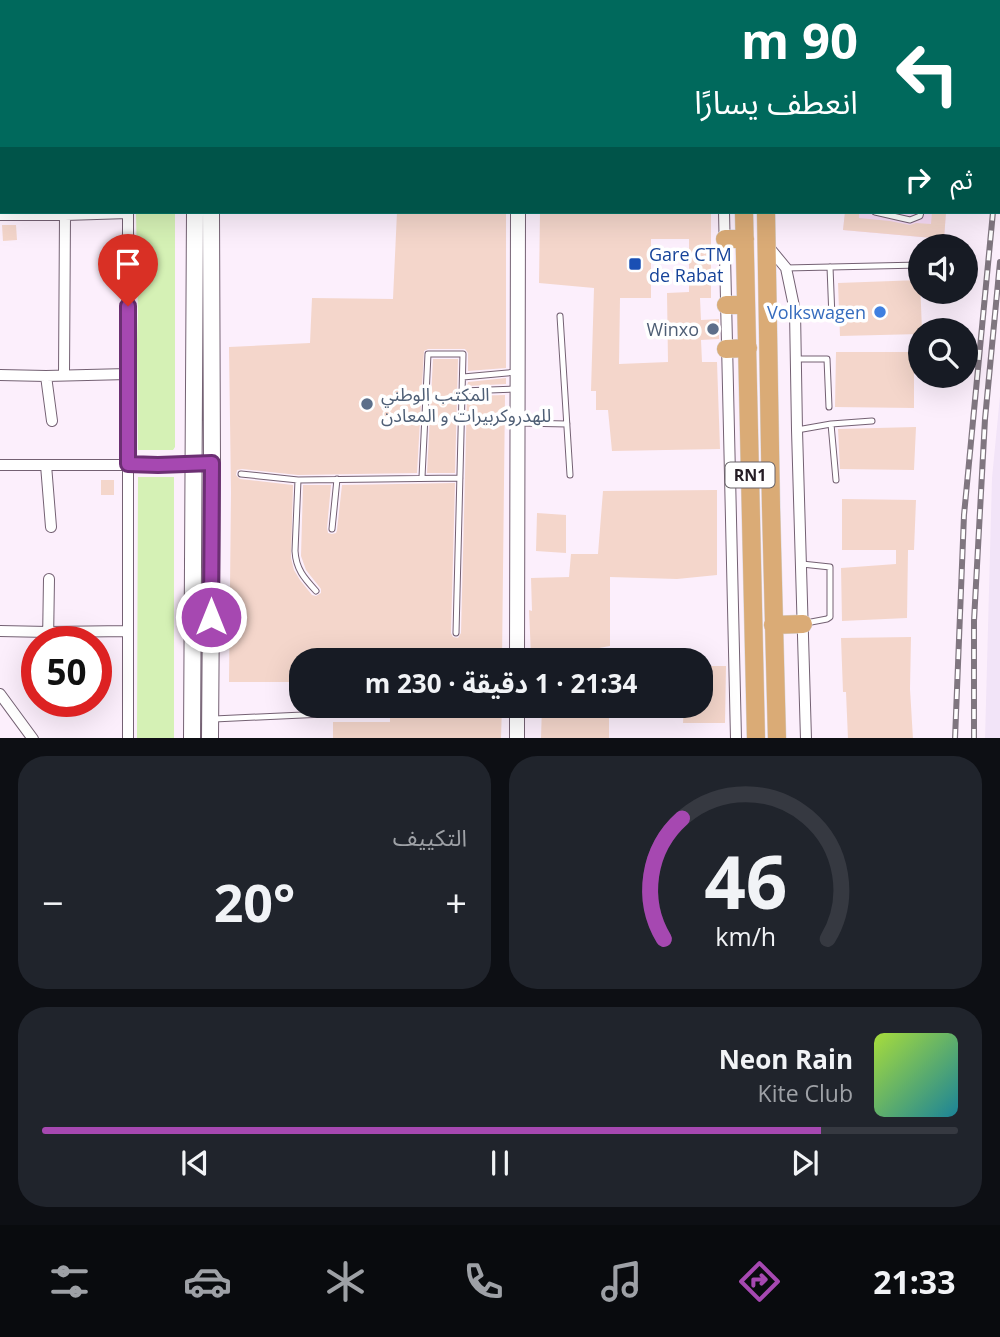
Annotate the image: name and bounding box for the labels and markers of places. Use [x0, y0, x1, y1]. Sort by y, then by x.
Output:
pin [98, 234, 158, 306]
place label: Gare CTM de Rabat [649, 242, 732, 287]
marker: Gare CTM de Rabat [627, 256, 643, 272]
place label: Volkswagen [767, 300, 866, 324]
marker: Volkswagen [872, 304, 888, 320]
place label: Winxo [647, 317, 699, 341]
marker: Winxo [705, 321, 721, 337]
place label: المكتب الوطني للهدروكربيرات و المعادن [381, 382, 551, 427]
marker: المكتب الوطني للهدروكربيرات و المعادن [359, 396, 375, 412]

